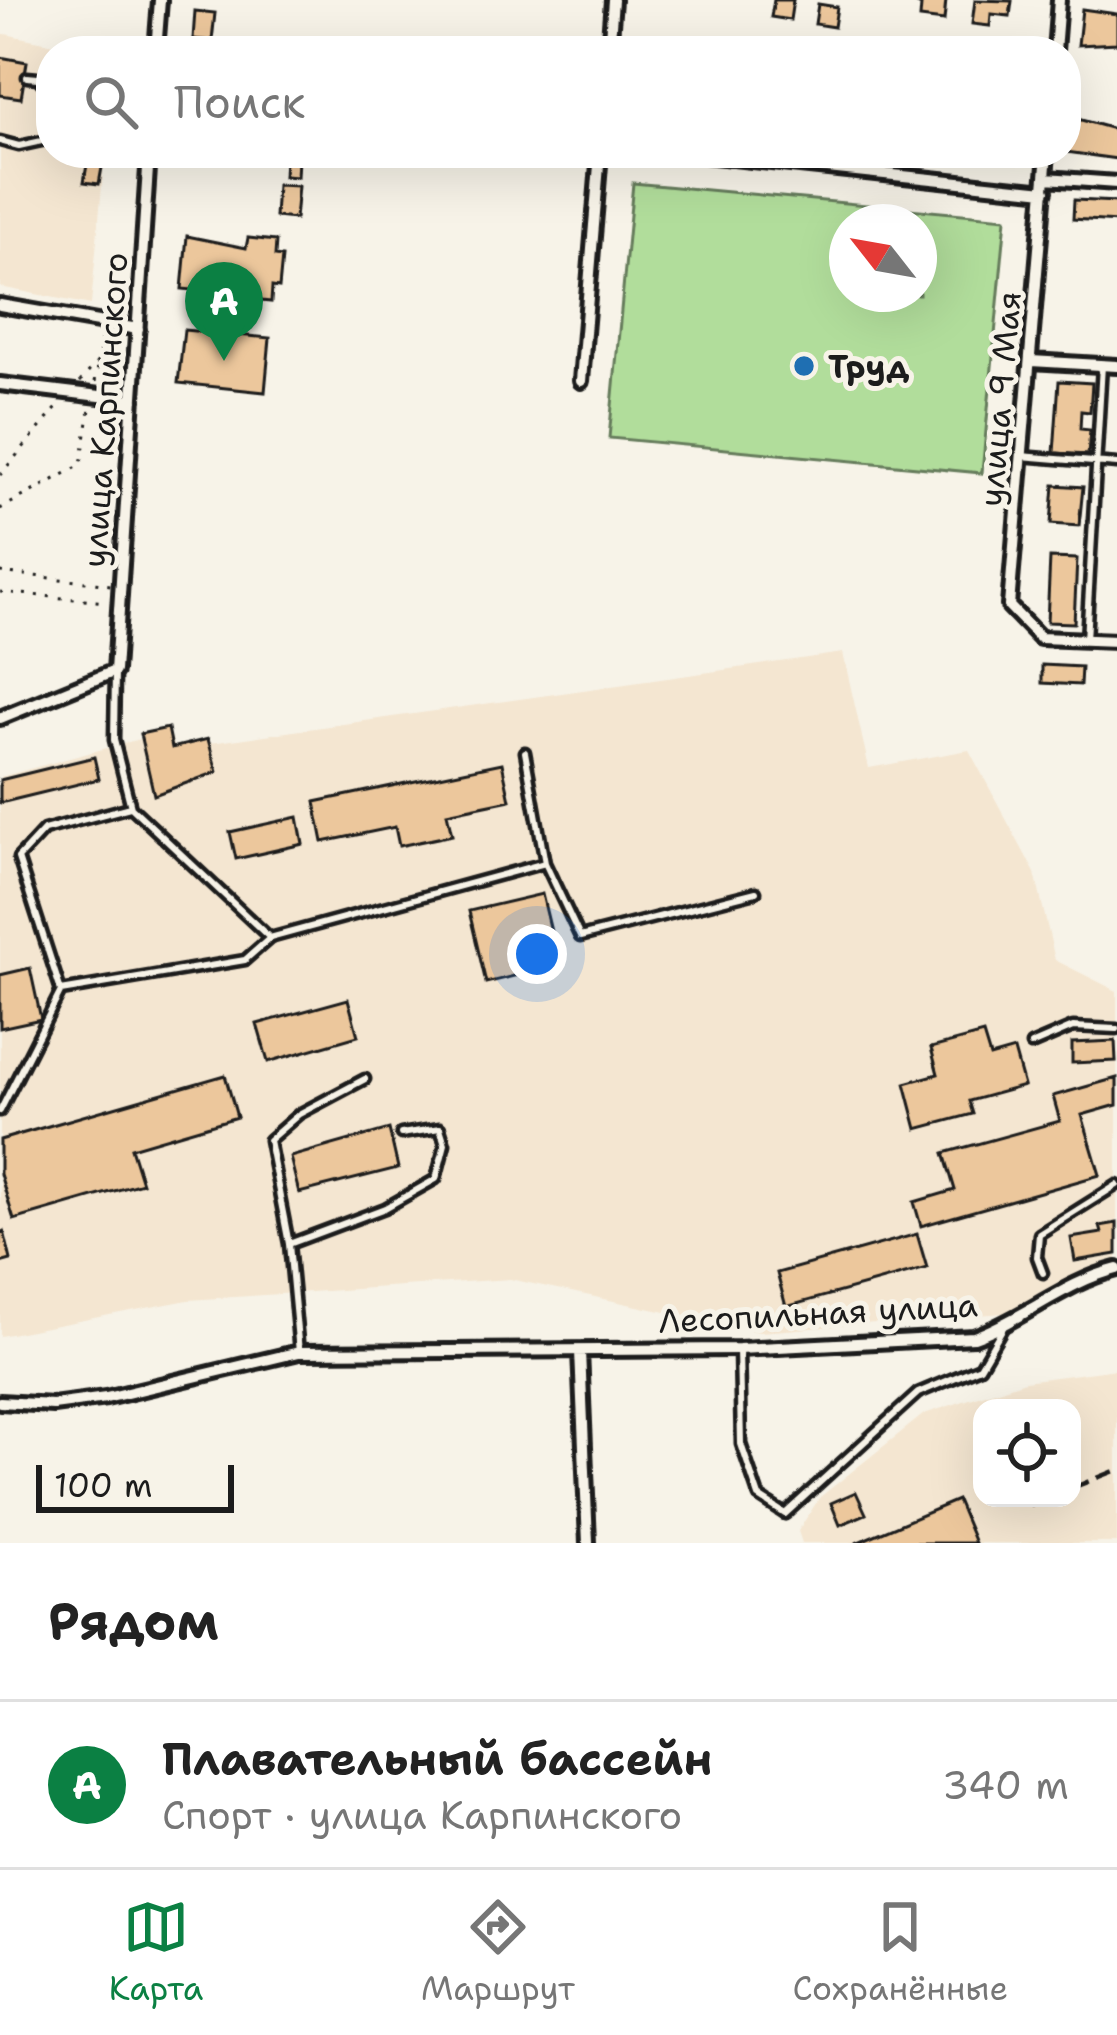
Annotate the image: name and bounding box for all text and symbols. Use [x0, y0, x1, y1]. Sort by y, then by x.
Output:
search box [36, 36, 1081, 168]
icon: search [78, 69, 144, 135]
text: Поиск [174, 72, 305, 132]
north arrow [829, 204, 937, 312]
street label: улица Карпинского [72, 251, 138, 569]
pin: A [185, 262, 263, 361]
street label: улица 9 Мая [968, 289, 1032, 509]
place label: Труд [828, 344, 909, 389]
marker: Труд [791, 353, 817, 379]
your location [507, 924, 567, 984]
street label: Лесопильная улица [657, 1282, 979, 1344]
map controls [973, 1399, 1081, 1507]
button: locate [973, 1399, 1081, 1507]
scale bar [36, 1459, 234, 1512]
text: 100 m [54, 1463, 153, 1508]
text: Рядом [48, 1587, 219, 1655]
text: Плавательный бассейн [162, 1729, 712, 1789]
text: A [72, 1759, 102, 1811]
text: 340 m [942, 1759, 1069, 1811]
text: Спорт · улица Карпинского [162, 1789, 682, 1841]
tab: Карта [109, 1894, 203, 2011]
tab: Маршрут [421, 1894, 575, 2011]
tab: Сохранённые [793, 1894, 1008, 2011]

